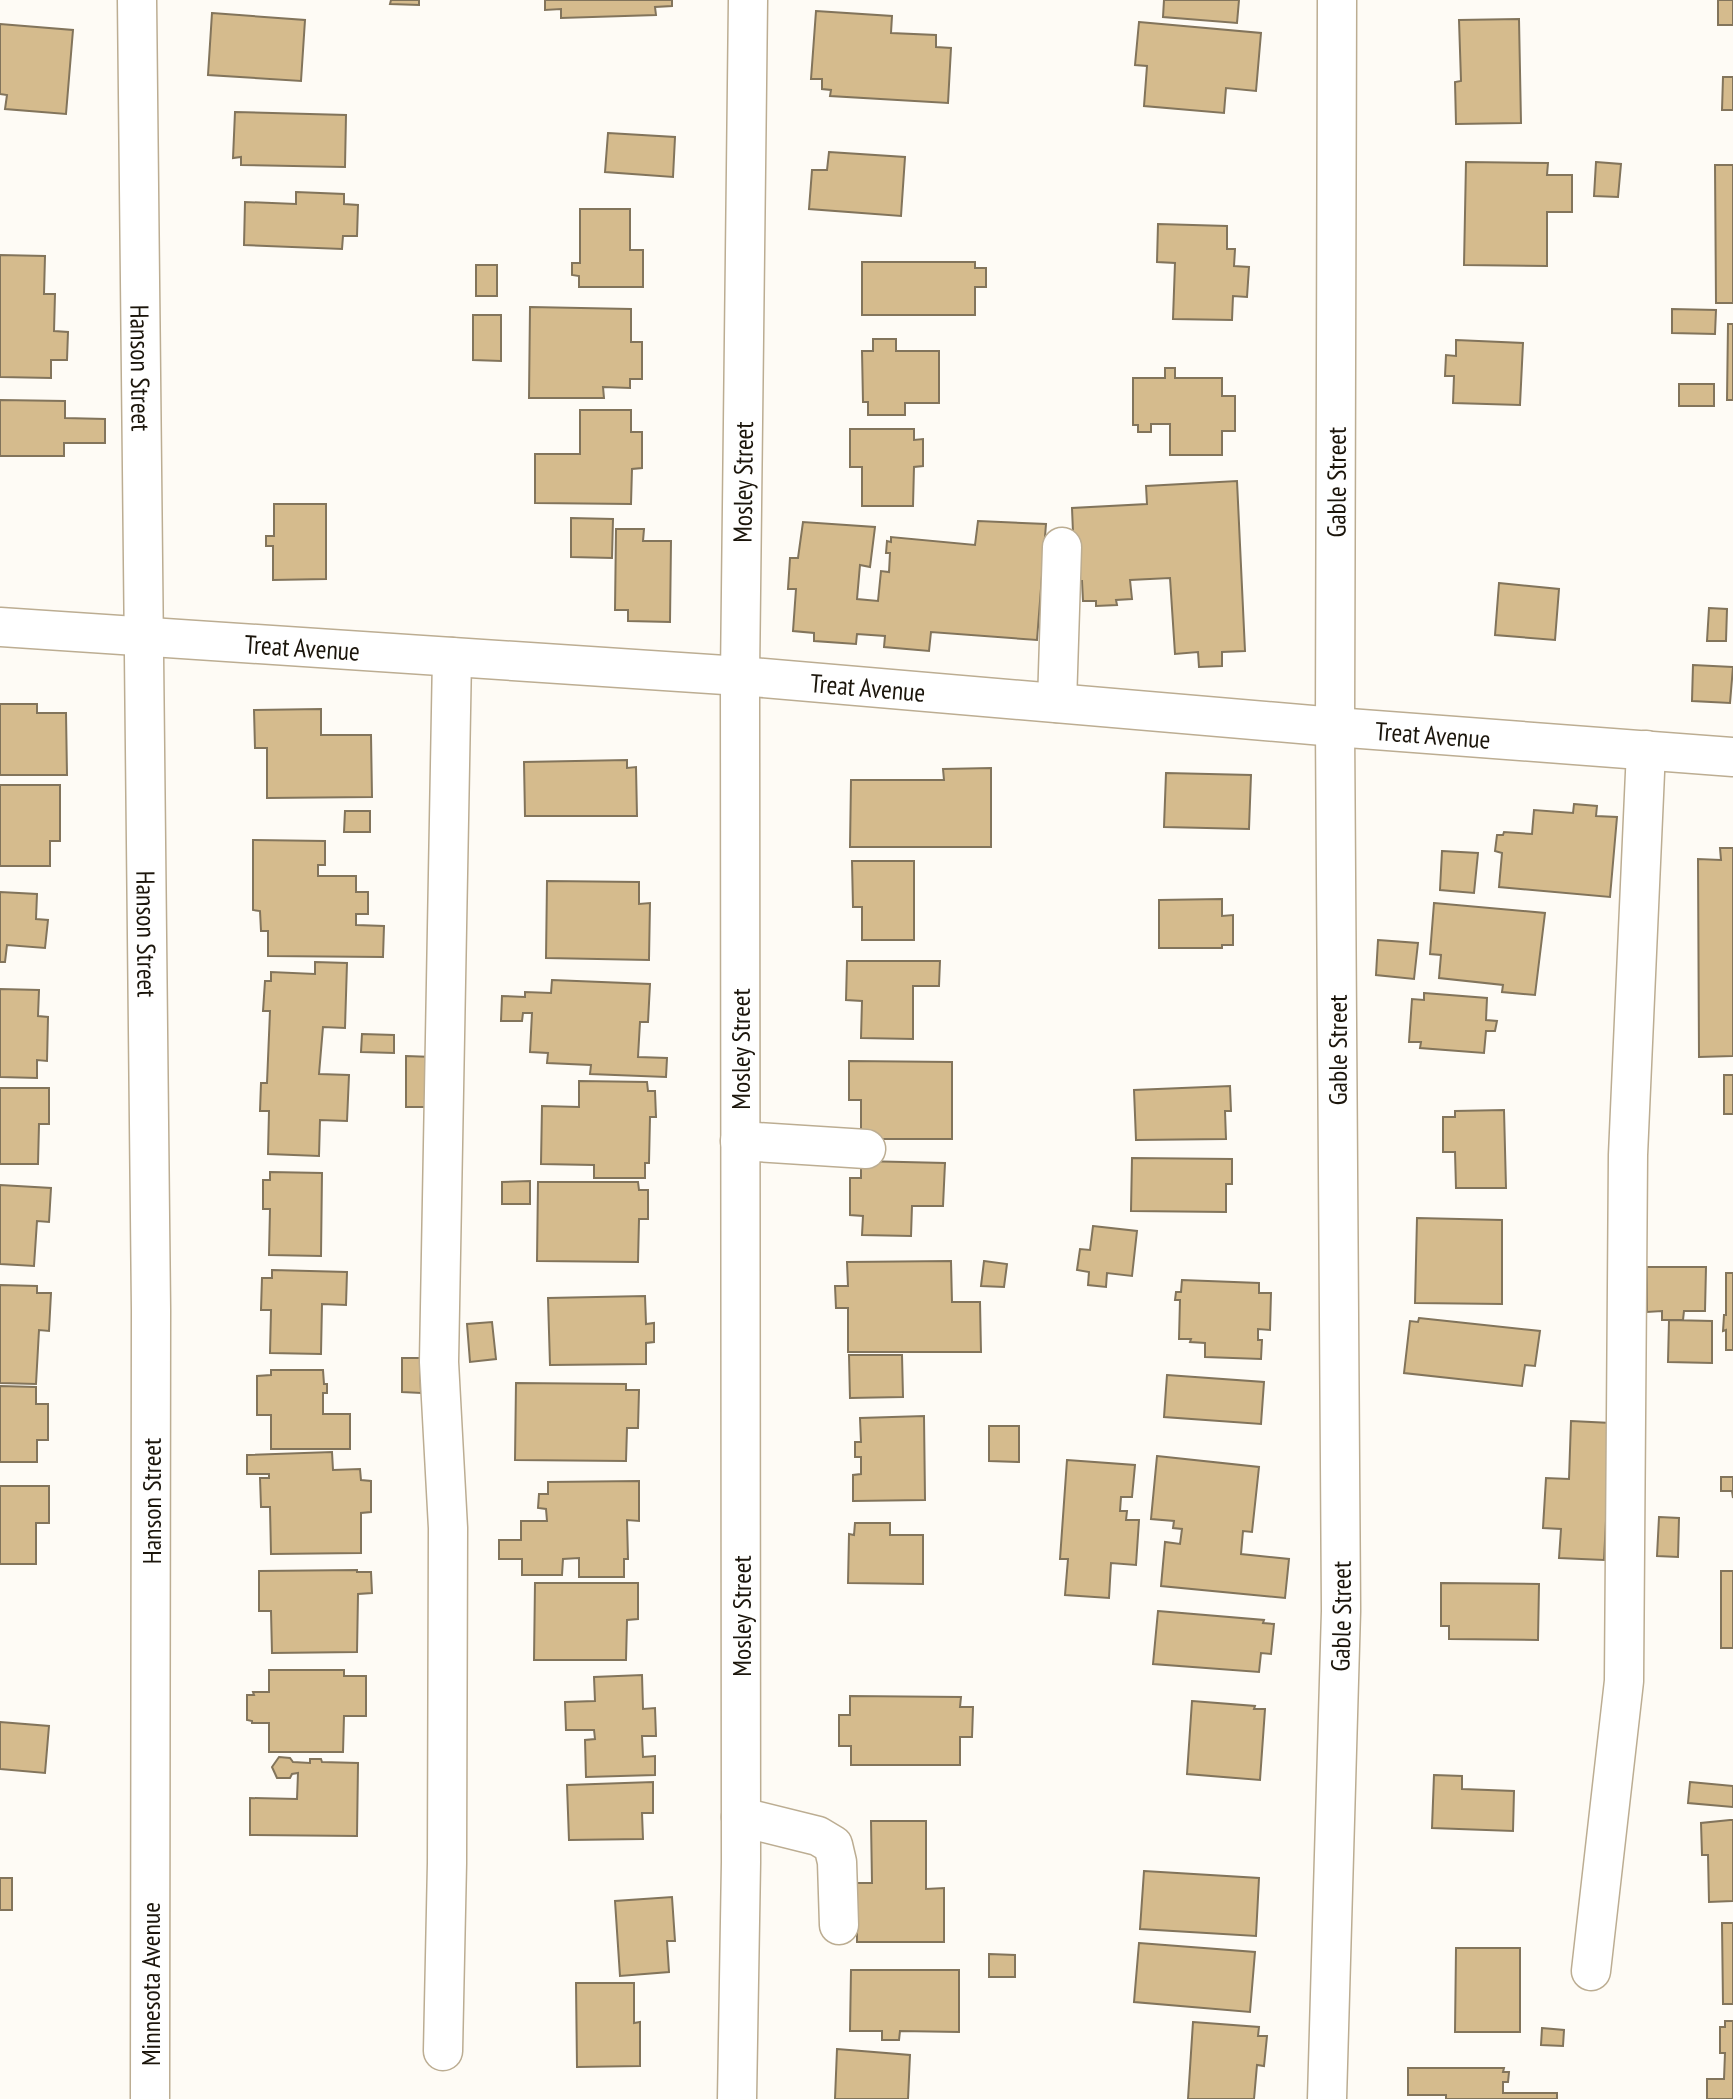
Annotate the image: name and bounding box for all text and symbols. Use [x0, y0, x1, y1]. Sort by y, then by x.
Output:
street label: Hanson Street [124, 305, 158, 431]
street label: Mosley Street [725, 421, 760, 543]
street label: Gable Street [1319, 427, 1352, 538]
street label: Treat Avenue [244, 627, 361, 667]
street label: Treat Avenue [809, 666, 927, 708]
street label: Treat Avenue [1374, 714, 1492, 755]
street label: Hanson Street [130, 870, 164, 997]
street label: Mosley Street [724, 988, 757, 1110]
street label: Gable Street [1321, 995, 1354, 1105]
street label: Hanson Street [135, 1438, 168, 1564]
street label: Mosley Street [725, 1555, 758, 1677]
street label: Gable Street [1323, 1561, 1358, 1672]
street label: Minnesota Avenue [134, 1902, 167, 2066]

